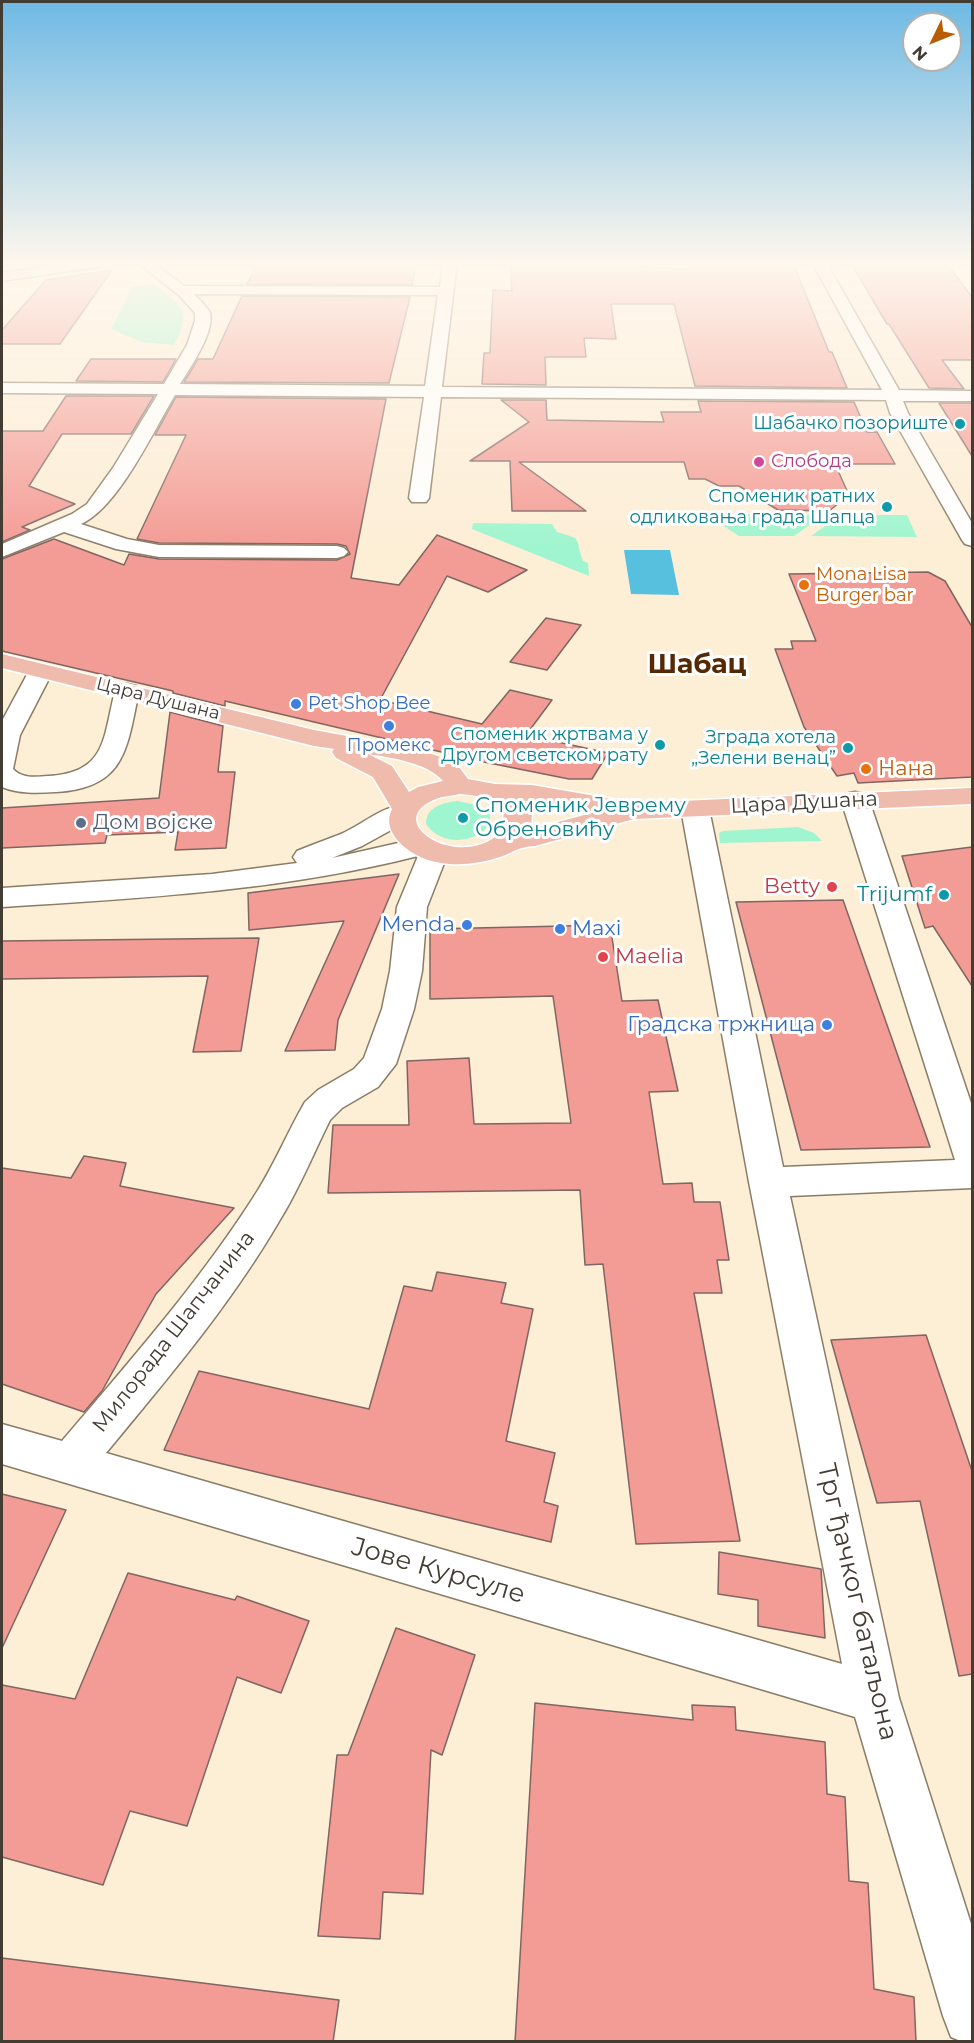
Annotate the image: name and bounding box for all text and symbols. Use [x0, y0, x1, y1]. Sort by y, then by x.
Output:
north arrow [902, 12, 962, 72]
text: N [909, 42, 931, 64]
place label: Шабачко позориште [753, 413, 948, 435]
marker: Шабачко позориште [953, 417, 967, 431]
place label: Слобода [771, 451, 852, 473]
marker: Слобода [752, 455, 766, 469]
place label: Споменик ратних одликовања града Шапца [630, 486, 875, 528]
marker: Споменик ратних одликовања града Шапца [880, 500, 894, 514]
place label: Mona Lisa Burger bar [816, 564, 914, 606]
marker: Mona Lisa Burger bar [797, 578, 811, 592]
district label: Шабац [647, 649, 747, 681]
street label: Цара Душана [94, 673, 222, 725]
place label: Pet Shop Bee [308, 693, 430, 715]
marker: Pet Shop Bee [289, 697, 303, 711]
marker: Промекс [382, 719, 396, 733]
place label: Споменик жртвама у Другом светском рату [441, 724, 648, 766]
place label: Зграда хотела „Зелени венац” [691, 727, 836, 770]
place label: Промекс [347, 735, 431, 757]
marker: Споменик жртвама у Другом светском рату [653, 738, 667, 752]
marker: Зграда хотела „Зелени венац” [841, 741, 855, 755]
place label: Нана [878, 756, 934, 782]
marker: Нана [859, 762, 873, 776]
street label: Цара Душана [730, 787, 878, 819]
place label: Споменик Јеврему Обреновићу [475, 793, 686, 843]
place label: Дом војске [93, 810, 213, 836]
marker: Споменик Јеврему Обреновићу [456, 811, 470, 825]
marker: Дом војске [74, 816, 88, 830]
place label: Betty [764, 874, 820, 900]
marker: Betty [825, 880, 839, 894]
place label: Trijumf [857, 882, 932, 908]
marker: Trijumf [937, 888, 951, 902]
place label: Menda [381, 912, 455, 938]
place label: Maxi [572, 916, 621, 942]
marker: Menda [460, 918, 474, 932]
marker: Maxi [553, 922, 567, 936]
place label: Maelia [615, 944, 684, 970]
marker: Maelia [596, 950, 610, 964]
place label: Градска тржница [627, 1012, 815, 1038]
marker: Градска тржница [820, 1018, 834, 1032]
street label: Милорада Шапчанина [88, 1226, 260, 1438]
street label: Трг ђачког батаљона [810, 1460, 904, 1744]
street label: Јове Курсуле [347, 1531, 529, 1611]

